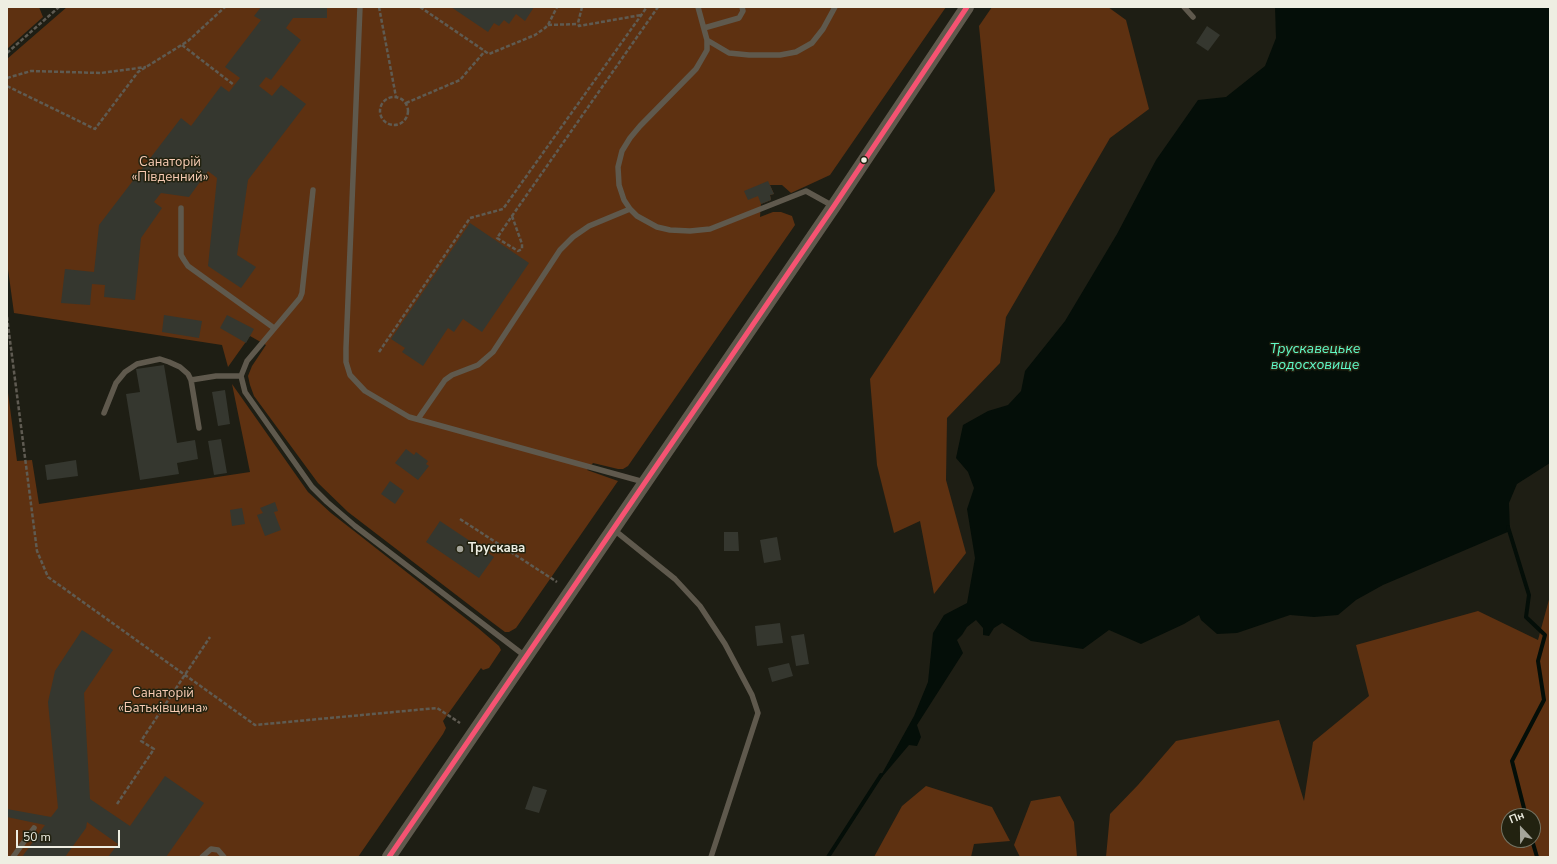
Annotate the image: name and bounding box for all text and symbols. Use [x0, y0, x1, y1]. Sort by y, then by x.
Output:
park label: Санаторій «Південний» [132, 155, 208, 186]
unlabelled marker [859, 155, 869, 165]
water label: Трускавецьке водосховище [1270, 342, 1360, 374]
place label: Трускава [468, 541, 525, 557]
marker: Трускава [455, 544, 465, 554]
park label: Санаторій «Батьківщина» [118, 686, 208, 717]
north arrow [1501, 808, 1541, 848]
text: Пн [1507, 808, 1527, 827]
scale bar [18, 822, 122, 848]
text: 50 m [23, 829, 51, 845]

